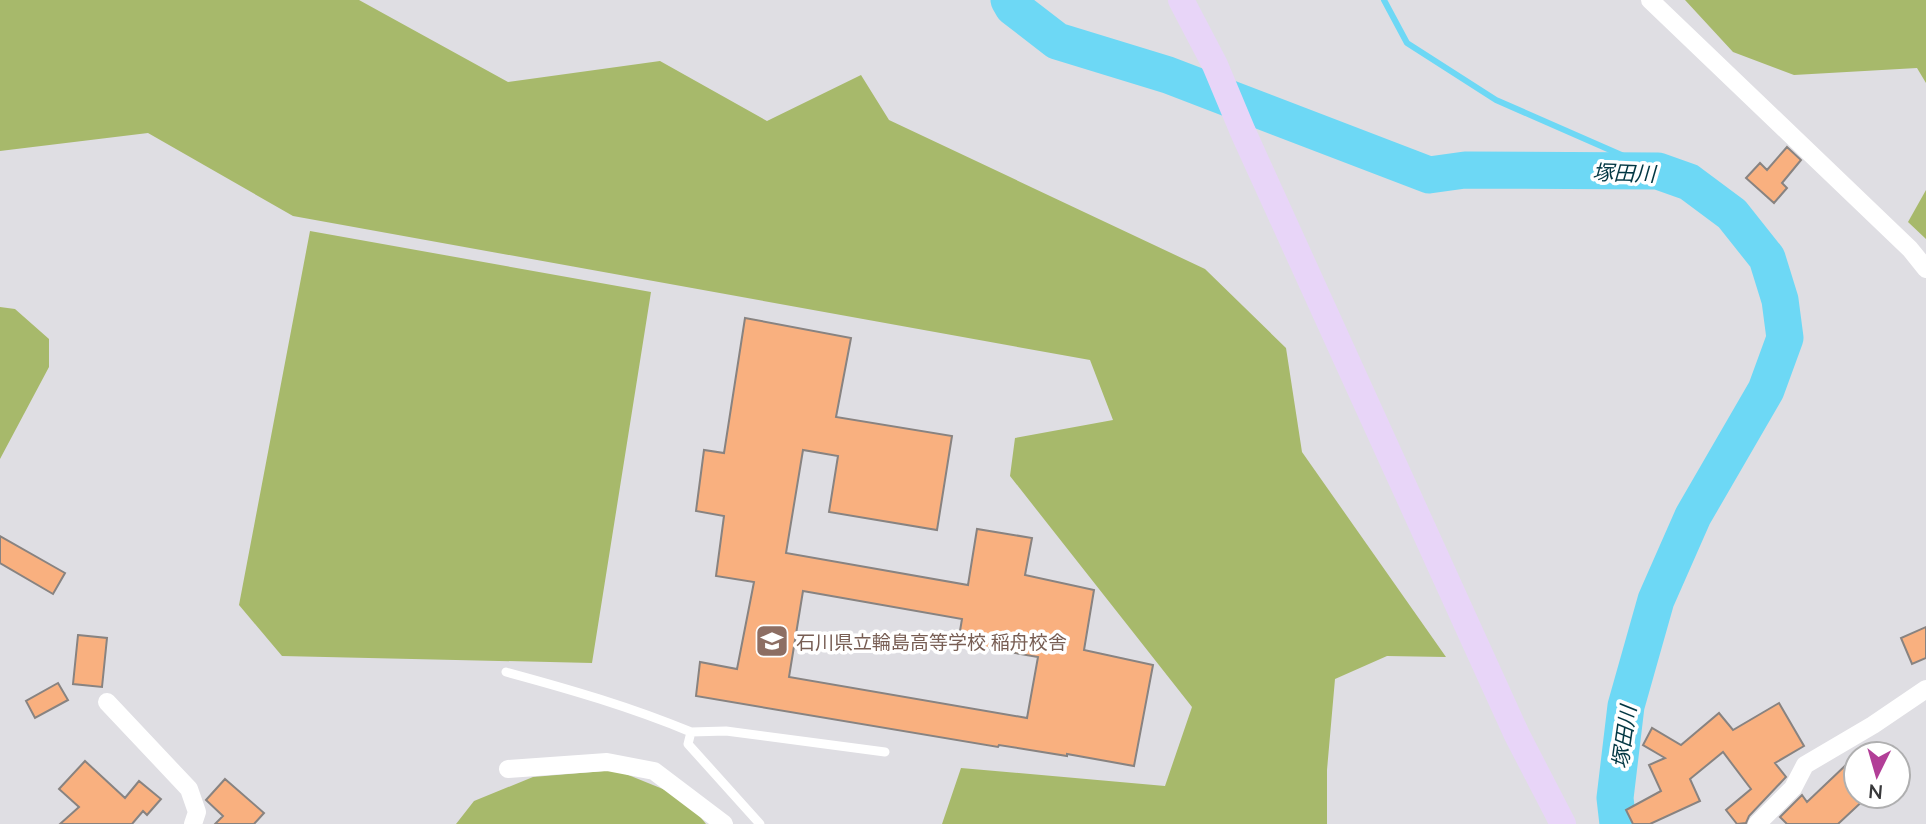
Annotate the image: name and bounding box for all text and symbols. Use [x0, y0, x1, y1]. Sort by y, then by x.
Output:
water label: 塚田川 [1592, 158, 1658, 186]
school or university icon: 石川県立輪島高等学校 稲舟校舎 [753, 622, 791, 660]
place label: 石川県立輪島高等学校 稲舟校舎 [796, 630, 1067, 653]
water label: 塚田川 [1606, 702, 1640, 770]
north arrow [1842, 740, 1912, 810]
text: N [1867, 780, 1884, 805]

